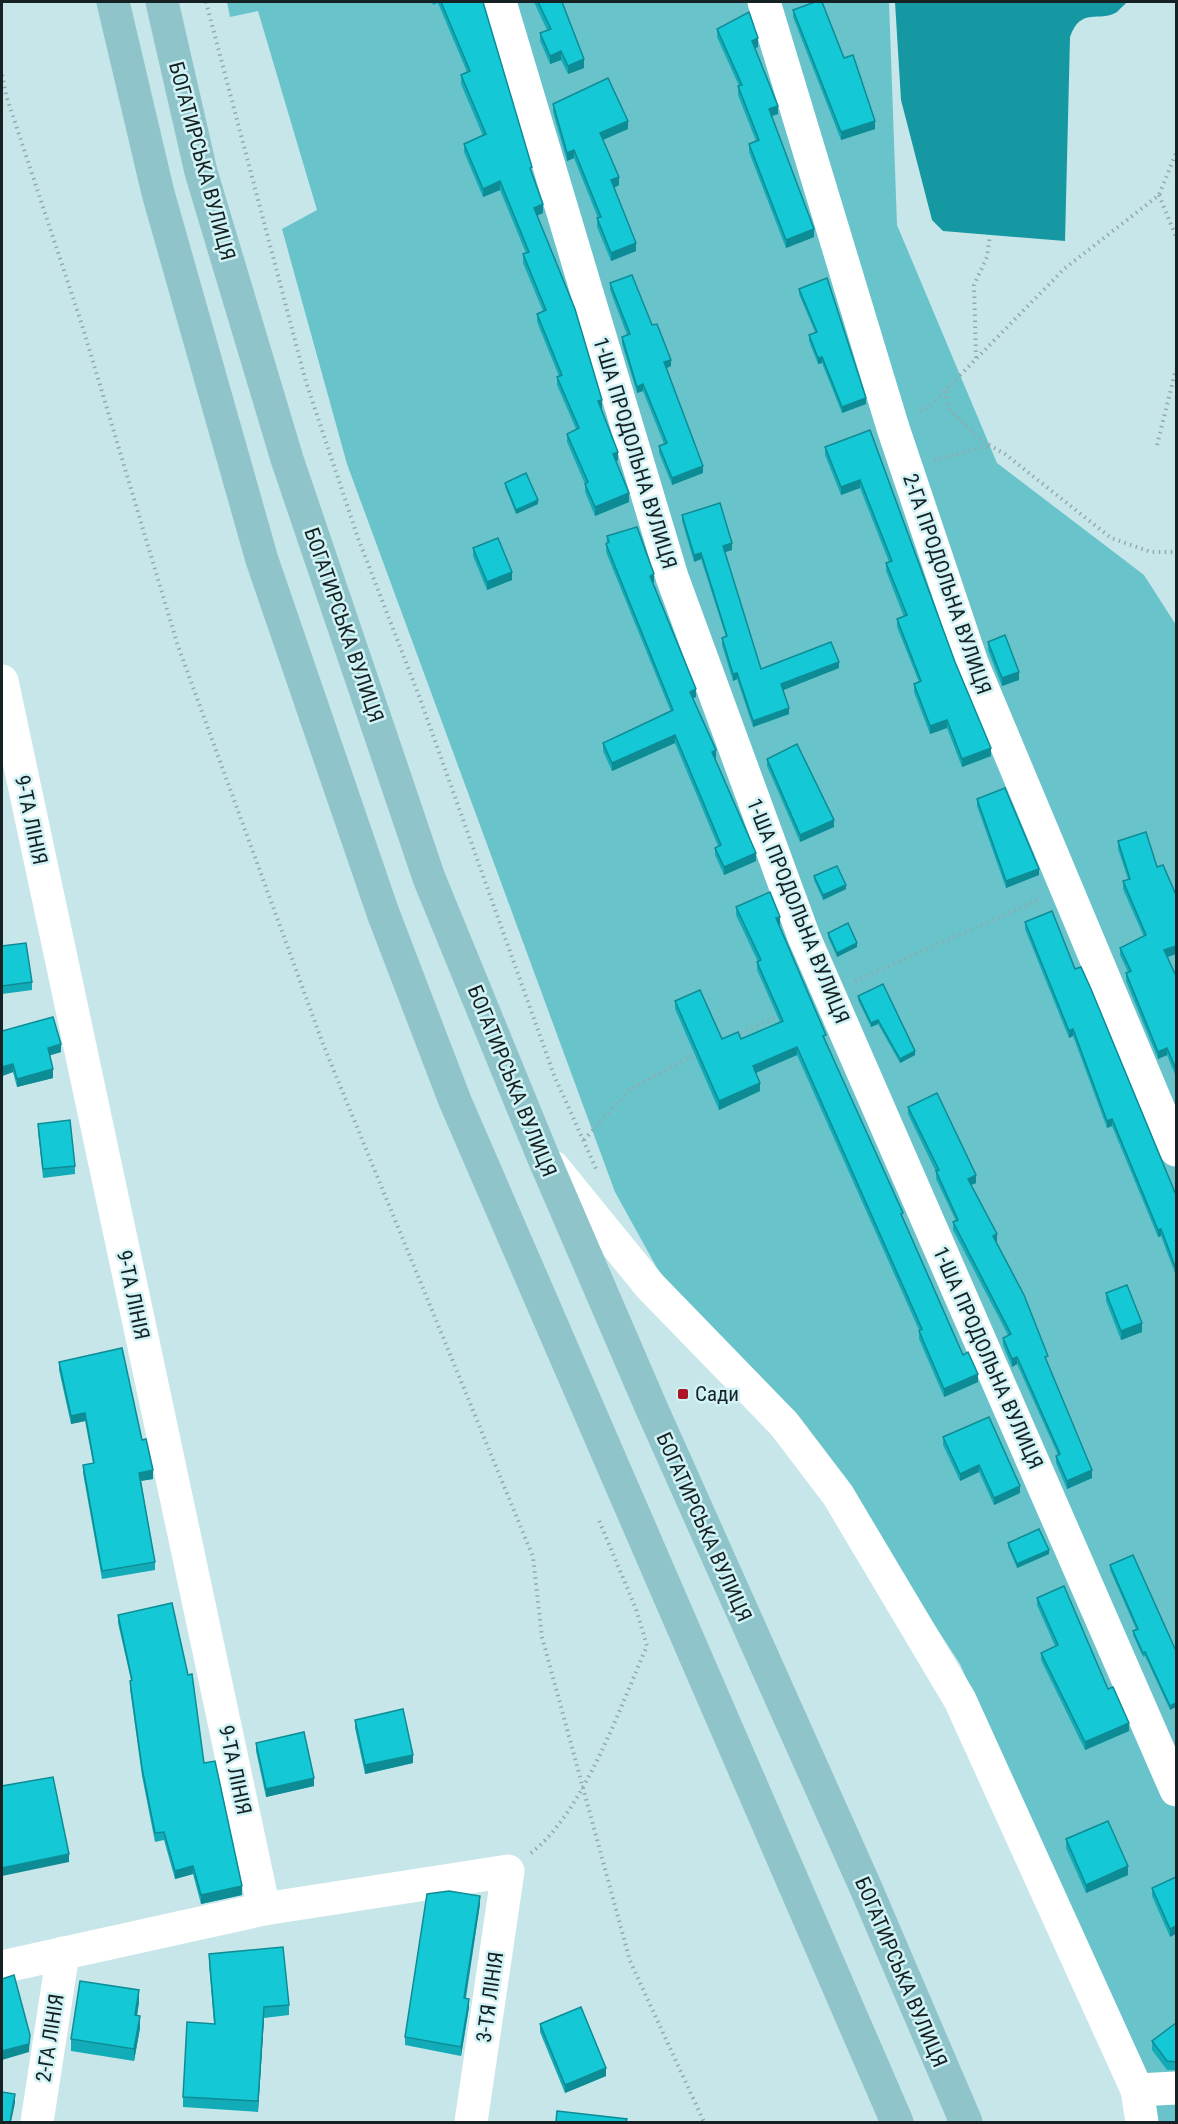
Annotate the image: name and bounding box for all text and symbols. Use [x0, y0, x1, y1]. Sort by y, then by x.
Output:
street label: БОГАТИРСЬКА ВУЛИЦЯ [164, 59, 240, 263]
street label: 1-ША ПРОДОЛЬНА ВУЛИЦЯ [588, 334, 682, 572]
street label: 2-ГА ПРОДОЛЬНА ВУЛИЦЯ [898, 471, 996, 697]
street label: БОГАТИРСЬКА ВУЛИЦЯ [299, 524, 389, 726]
street label: 9-ТА ЛІНІЯ [10, 773, 52, 867]
street label: 1-ША ПРОДОЛЬНА ВУЛИЦЯ [742, 795, 854, 1027]
street label: БОГАТИРСЬКА ВУЛИЦЯ [463, 982, 561, 1180]
street label: 1-ША ПРОДОЛЬНА ВУЛИЦЯ [928, 1243, 1048, 1473]
street label: 9-ТА ЛІНІЯ [112, 1248, 154, 1342]
place label: Сади [695, 1382, 739, 1406]
marker: Сади [676, 1387, 690, 1401]
street label: БОГАТИРСЬКА ВУЛИЦЯ [651, 1429, 757, 1625]
street label: 9-ТА ЛІНІЯ [214, 1723, 256, 1817]
street label: БОГАТИРСЬКА ВУЛИЦЯ [850, 1873, 952, 2071]
street label: 3-ТЯ ЛІНІЯ [472, 1950, 508, 2044]
street label: 2-ГА ЛІНІЯ [31, 1992, 69, 2084]

